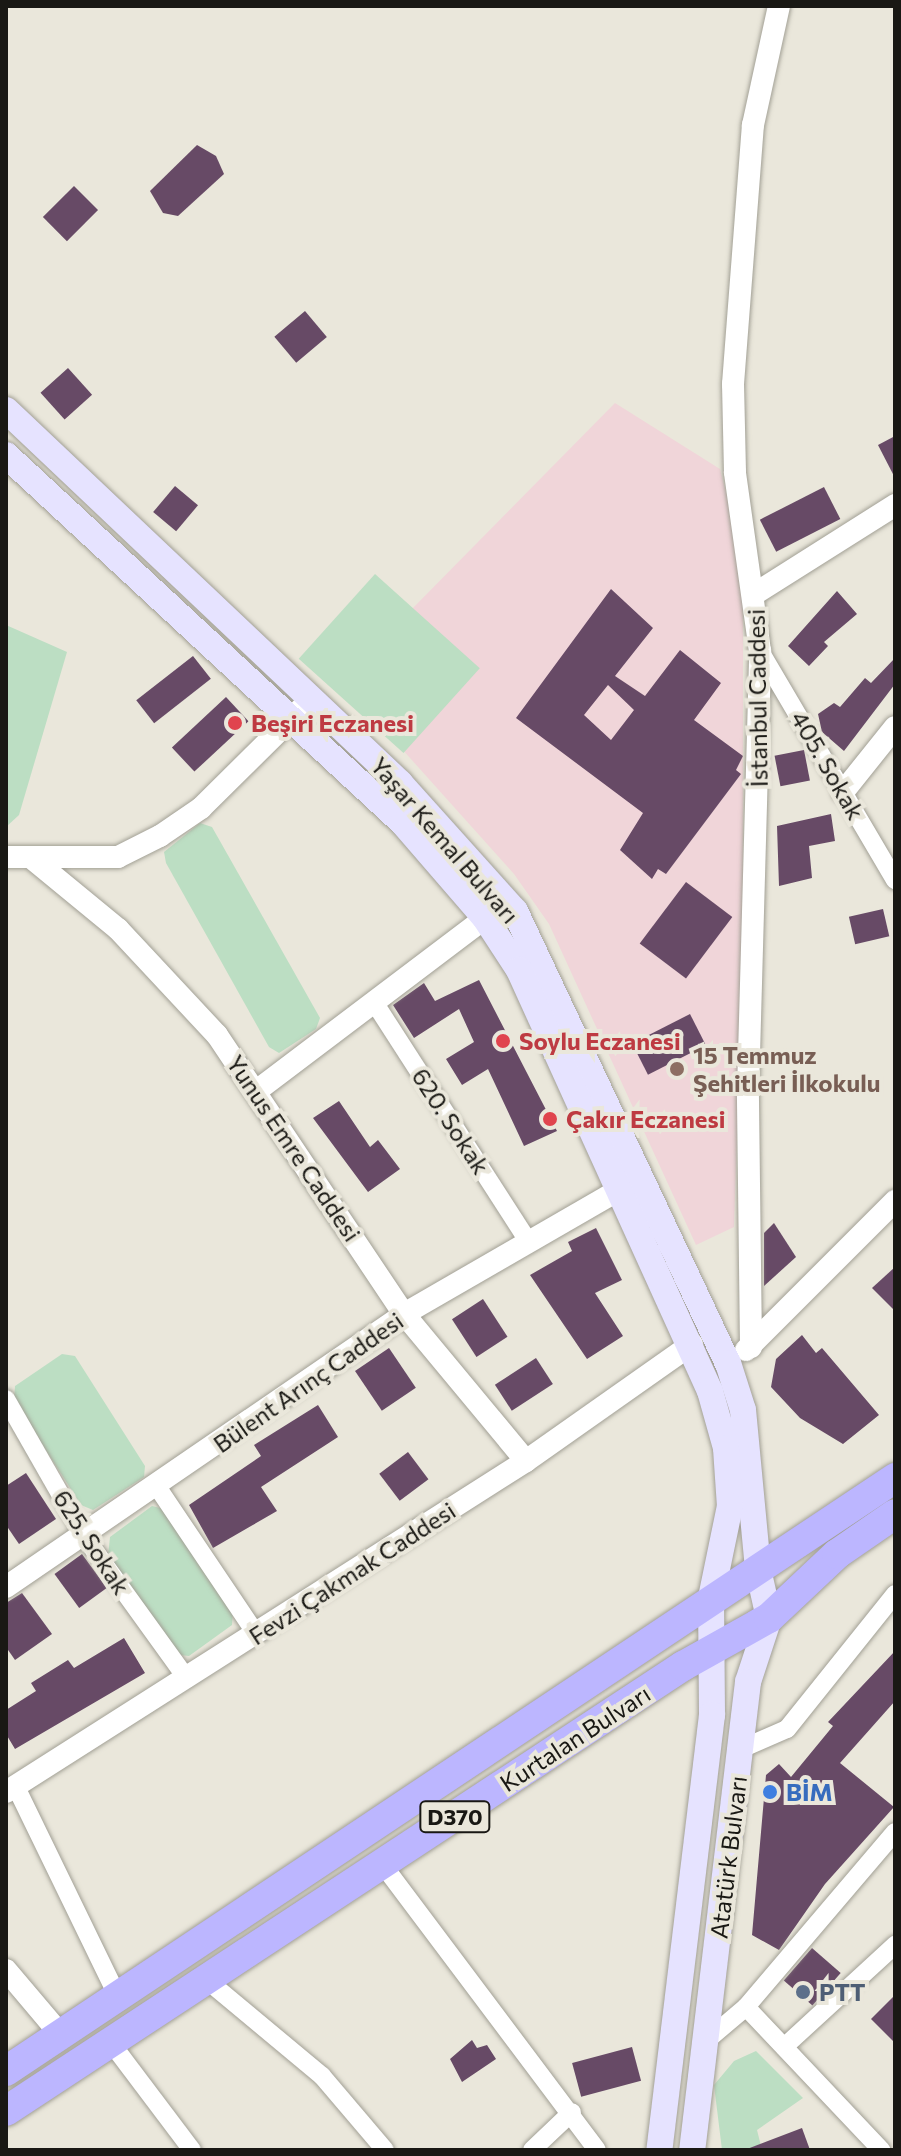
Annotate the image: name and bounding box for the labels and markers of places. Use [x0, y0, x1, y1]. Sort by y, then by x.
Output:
place label: Beşiri Eczanesi [251, 709, 414, 737]
marker: Beşiri Eczanesi [226, 714, 244, 732]
place label: Soylu Eczanesi [519, 1027, 681, 1055]
marker: Soylu Eczanesi [494, 1032, 512, 1050]
place label: 15 Temmuz Şehitleri İlkokulu [693, 1041, 880, 1097]
marker: 15 Temmuz Şehitleri İlkokulu [668, 1060, 686, 1078]
place label: Çakır Eczanesi [566, 1105, 725, 1133]
marker: Çakır Eczanesi [541, 1110, 559, 1128]
place label: BİM [786, 1778, 833, 1806]
marker: BİM [761, 1783, 779, 1801]
place label: PTT [819, 1978, 866, 2006]
marker: PTT [794, 1983, 812, 2001]

